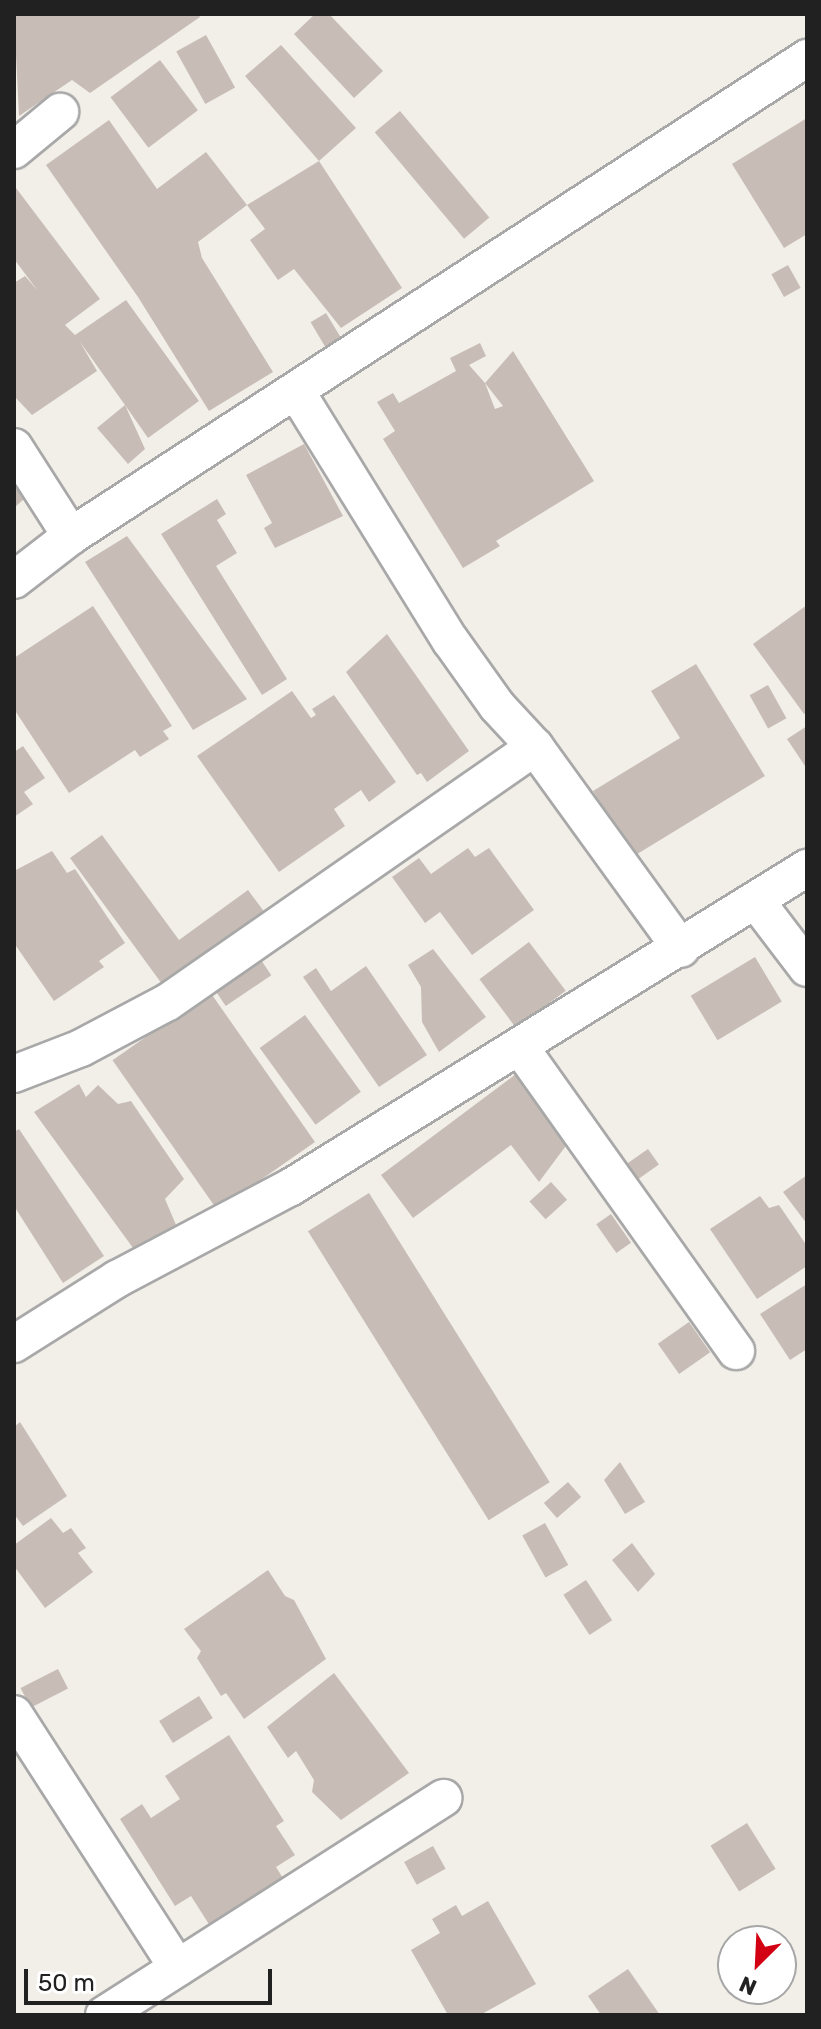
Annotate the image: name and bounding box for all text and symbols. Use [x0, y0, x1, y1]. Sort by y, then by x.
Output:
north arrow [717, 1925, 797, 2005]
scale bar [28, 1953, 276, 2003]
text: 50 m [38, 1969, 95, 1997]
text: N [735, 1970, 761, 2001]

